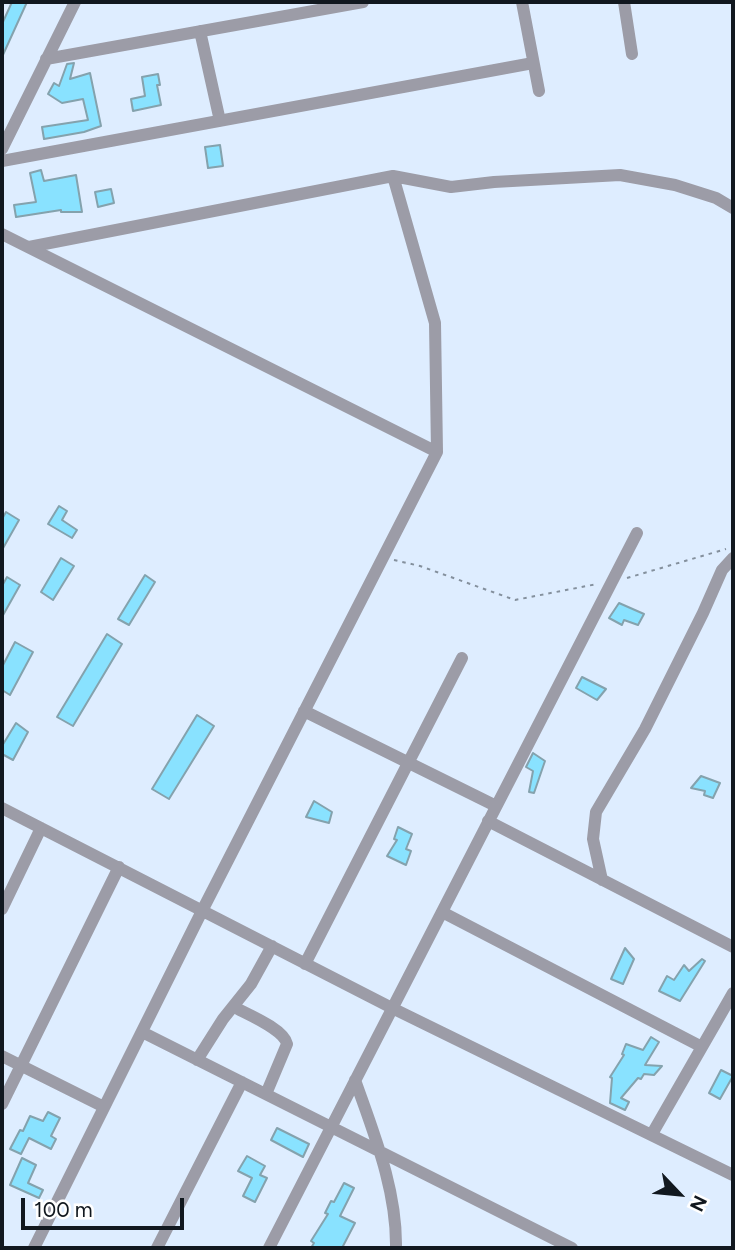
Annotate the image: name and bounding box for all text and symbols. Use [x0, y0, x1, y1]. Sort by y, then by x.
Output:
north arrow [644, 1159, 714, 1229]
scale bar [24, 1184, 187, 1228]
text: N [685, 1192, 712, 1215]
text: 100 m [34, 1197, 93, 1222]

